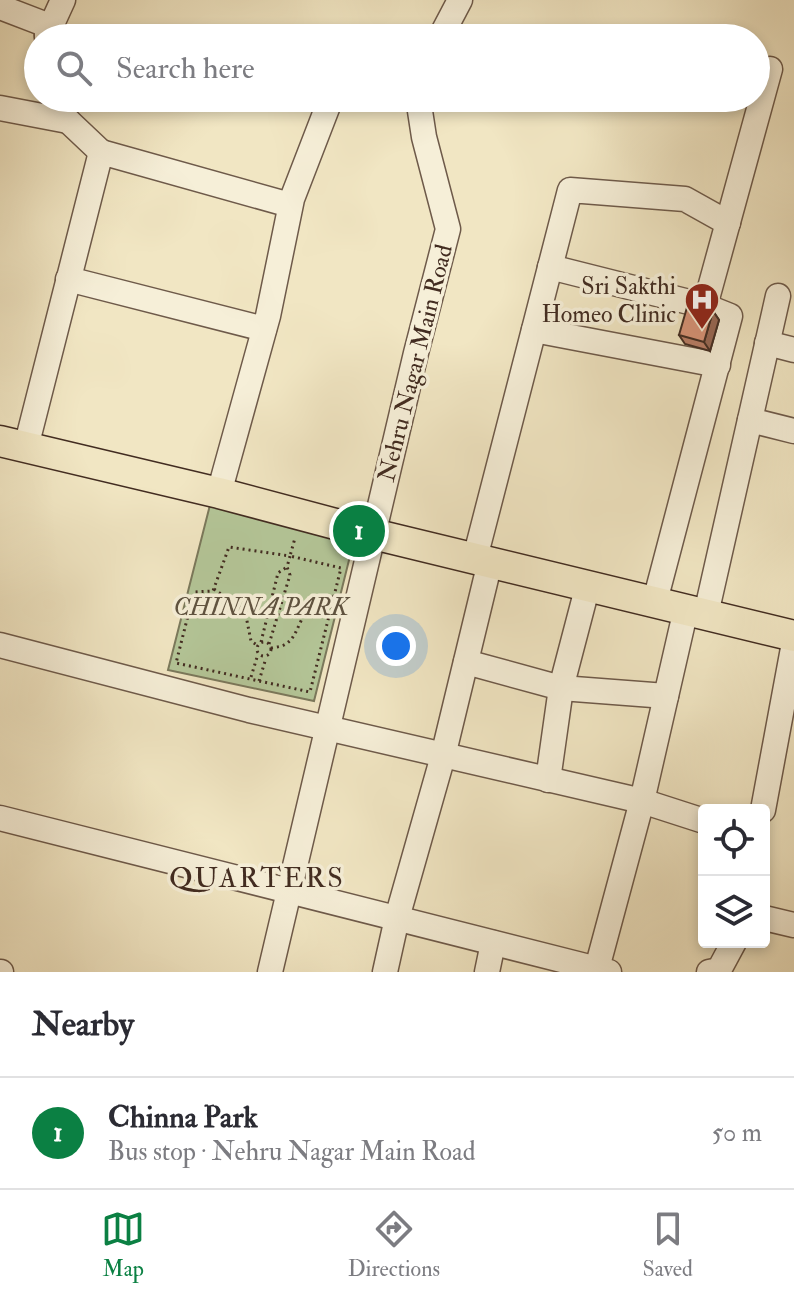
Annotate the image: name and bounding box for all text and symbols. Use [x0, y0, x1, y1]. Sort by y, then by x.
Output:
search box [24, 24, 770, 112]
icon: search [52, 46, 96, 90]
text: Search here [116, 50, 255, 87]
street label: Nehru Nagar Main Road [371, 241, 460, 485]
place label: Sri Sakthi Homeo Clinic [541, 271, 676, 330]
hospital icon: Sri Sakthi Homeo Clinic [683, 281, 721, 331]
pin: 1 [333, 501, 385, 561]
park label: CHINNA PARK [173, 592, 351, 623]
your location [376, 626, 416, 666]
map controls [698, 804, 770, 948]
button: locate [698, 804, 770, 876]
district label: QUARTERS [169, 861, 345, 896]
button: layers [698, 876, 770, 948]
text: Nearby [32, 1003, 134, 1046]
text: Chinna Park [108, 1099, 258, 1136]
text: 1 [53, 1117, 63, 1149]
text: 50 m [712, 1117, 762, 1149]
text: Bus stop · Nehru Nagar Main Road [108, 1136, 476, 1168]
tab: Map [101, 1207, 145, 1283]
tab: Directions [348, 1207, 440, 1283]
tab: Saved [643, 1207, 693, 1283]

